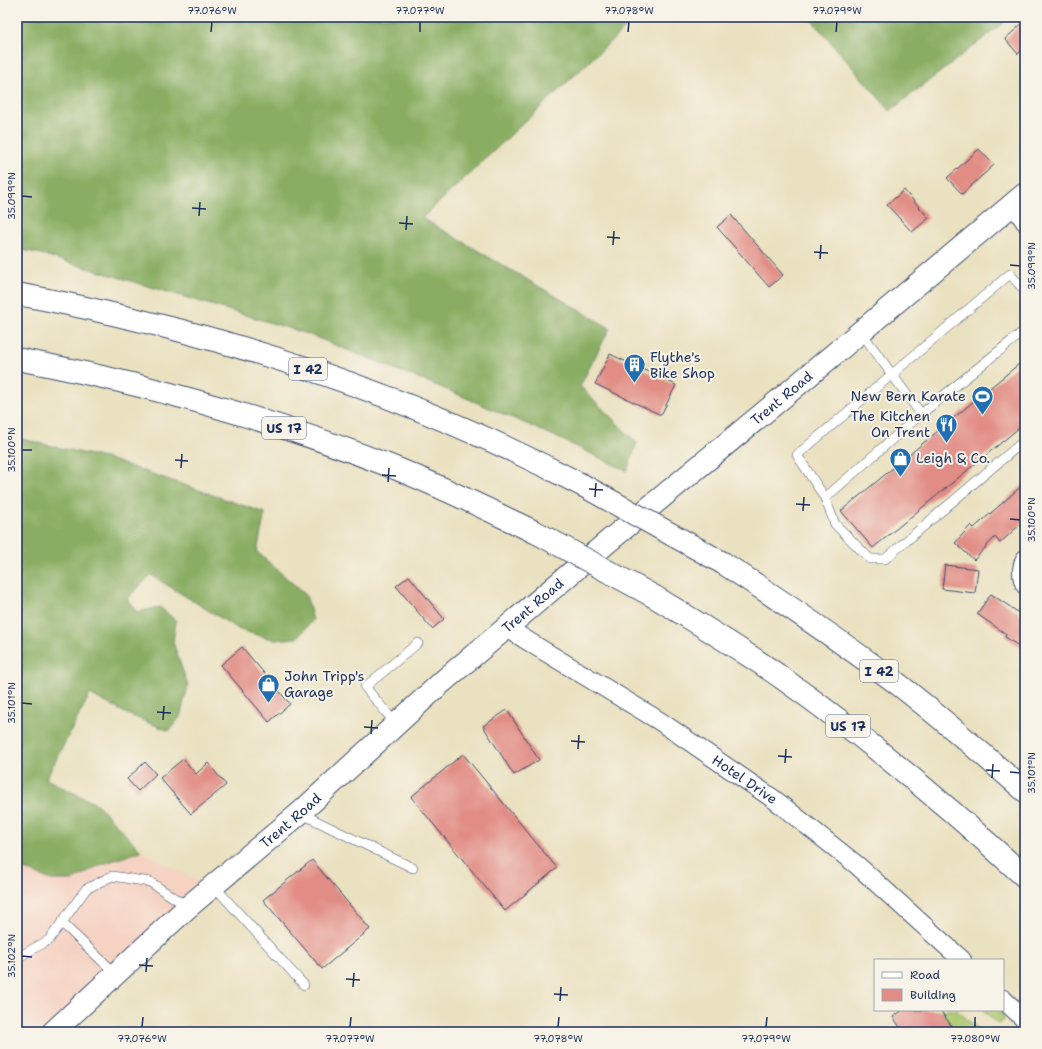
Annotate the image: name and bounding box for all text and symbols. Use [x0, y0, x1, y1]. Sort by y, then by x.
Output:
text: 77.076°W [187, 4, 237, 17]
text: 77.077°W [395, 4, 445, 17]
text: 77.078°W [604, 4, 654, 17]
text: 77.079°W [812, 4, 862, 17]
text: 35.099°N [5, 172, 18, 220]
text: 35.099°N [1025, 242, 1038, 290]
place label: Flythe's Bike Shop [650, 348, 715, 382]
building icon: Flythe's Bike Shop [622, 352, 648, 385]
road number: I 42 [289, 358, 327, 380]
street label: Trent Road [747, 367, 816, 429]
sports icon: New Bern Karate [969, 383, 995, 416]
place label: New Bern Karate [851, 387, 966, 405]
place label: The Kitchen On Trent [851, 407, 930, 441]
restaurant icon: The Kitchen On Trent [933, 411, 959, 444]
road number: US 17 [262, 417, 306, 439]
text: 35.100°N [5, 427, 18, 473]
shop icon: Leigh & Co. [888, 445, 914, 478]
place label: Leigh & Co. [916, 449, 990, 467]
text: 35.100°N [1025, 497, 1038, 543]
street label: Trent Road [498, 574, 567, 637]
road number: I 42 [860, 660, 898, 682]
place label: John Tripp's Garage [284, 667, 365, 701]
shop icon: John Tripp's Garage [256, 671, 282, 704]
text: 35.101°N [5, 682, 18, 724]
road number: US 17 [826, 715, 870, 737]
street label: Hotel Drive [709, 751, 781, 808]
text: 35.101°N [1025, 752, 1038, 794]
street label: Trent Road [256, 789, 325, 852]
text: 35.102°N [5, 934, 18, 978]
legend [874, 959, 1004, 1011]
text: Road [910, 967, 941, 983]
text: Building [910, 987, 956, 1003]
text: 77.076°W [117, 1032, 167, 1045]
text: 77.077°W [325, 1032, 375, 1045]
text: 77.078°W [533, 1032, 583, 1045]
text: 77.079°W [741, 1032, 791, 1045]
text: 77.080°W [950, 1032, 1001, 1045]

